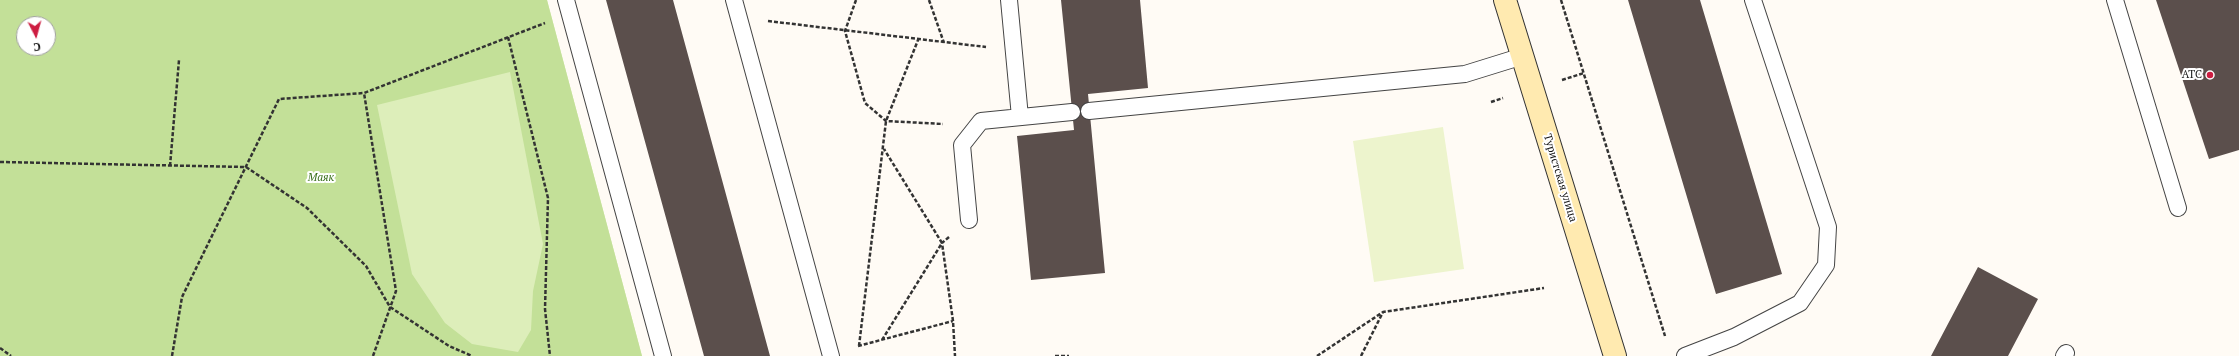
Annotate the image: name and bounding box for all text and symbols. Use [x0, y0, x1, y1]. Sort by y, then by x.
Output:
north arrow [16, 16, 56, 56]
text: С [33, 40, 41, 54]
place label: АТС [2182, 68, 2202, 82]
marker: АТС [2205, 70, 2215, 80]
street label: Туристская улица [1540, 132, 1580, 224]
park label: Маяк [308, 171, 334, 185]

